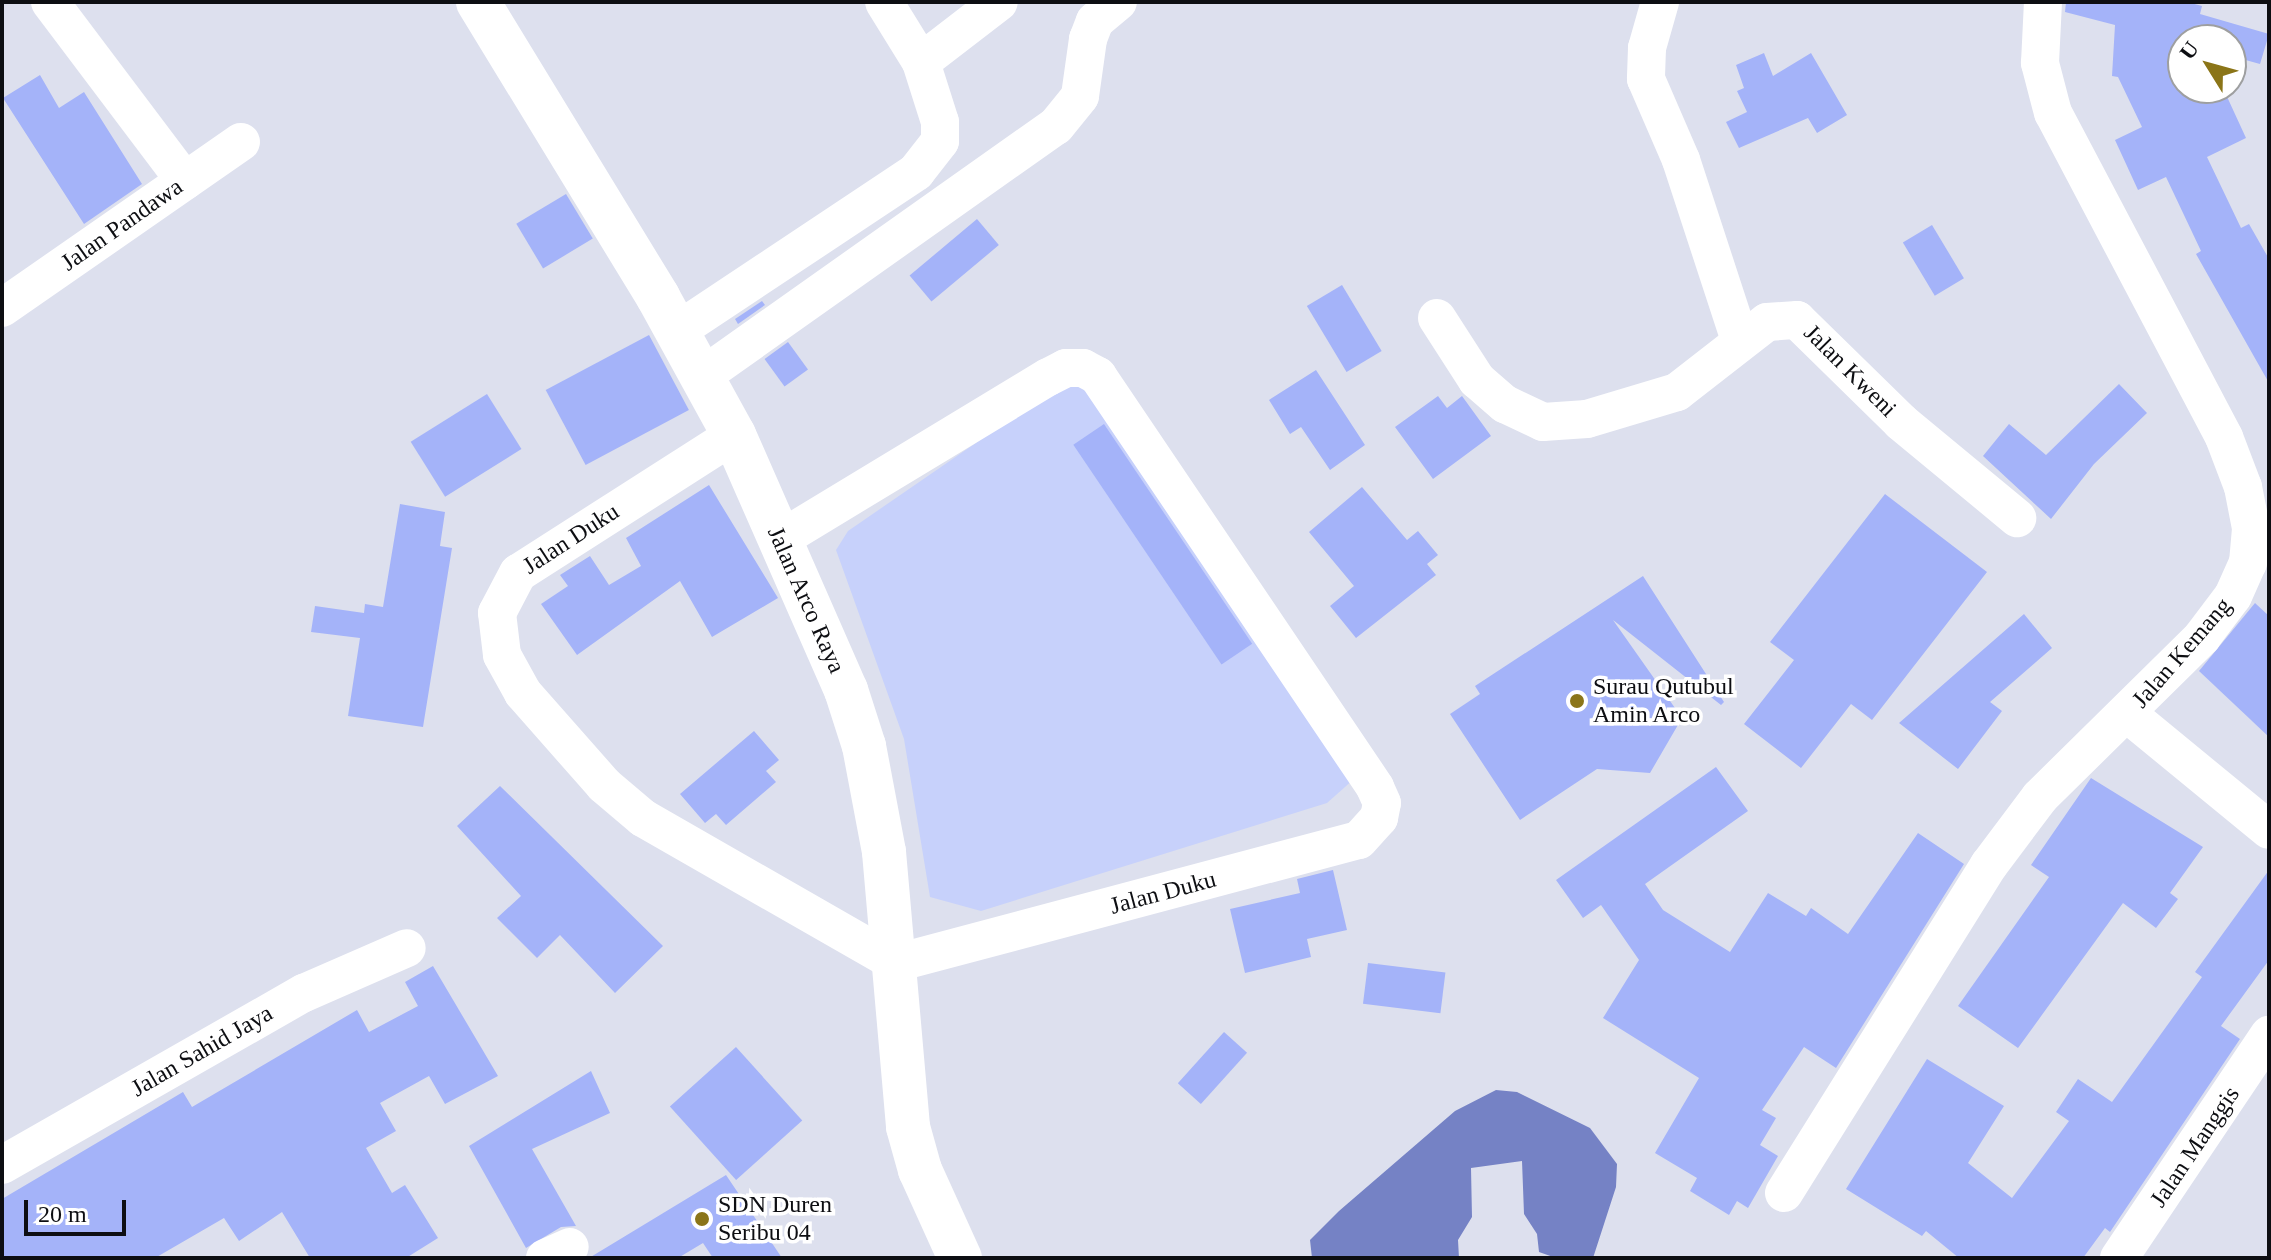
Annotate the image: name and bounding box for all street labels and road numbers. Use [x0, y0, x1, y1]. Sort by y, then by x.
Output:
street label: Jalan Pandawa [56, 172, 188, 278]
street label: Jalan Kweni [1798, 319, 1902, 423]
street label: Jalan Duku [518, 497, 624, 581]
street label: Jalan Arco Raya [761, 522, 851, 678]
street label: Jalan Kemang [2126, 592, 2238, 714]
street label: Jalan Duku [1107, 865, 1219, 921]
street label: Jalan Sahid Jaya [126, 999, 278, 1103]
street label: Jalan Manggis [2144, 1081, 2246, 1213]

